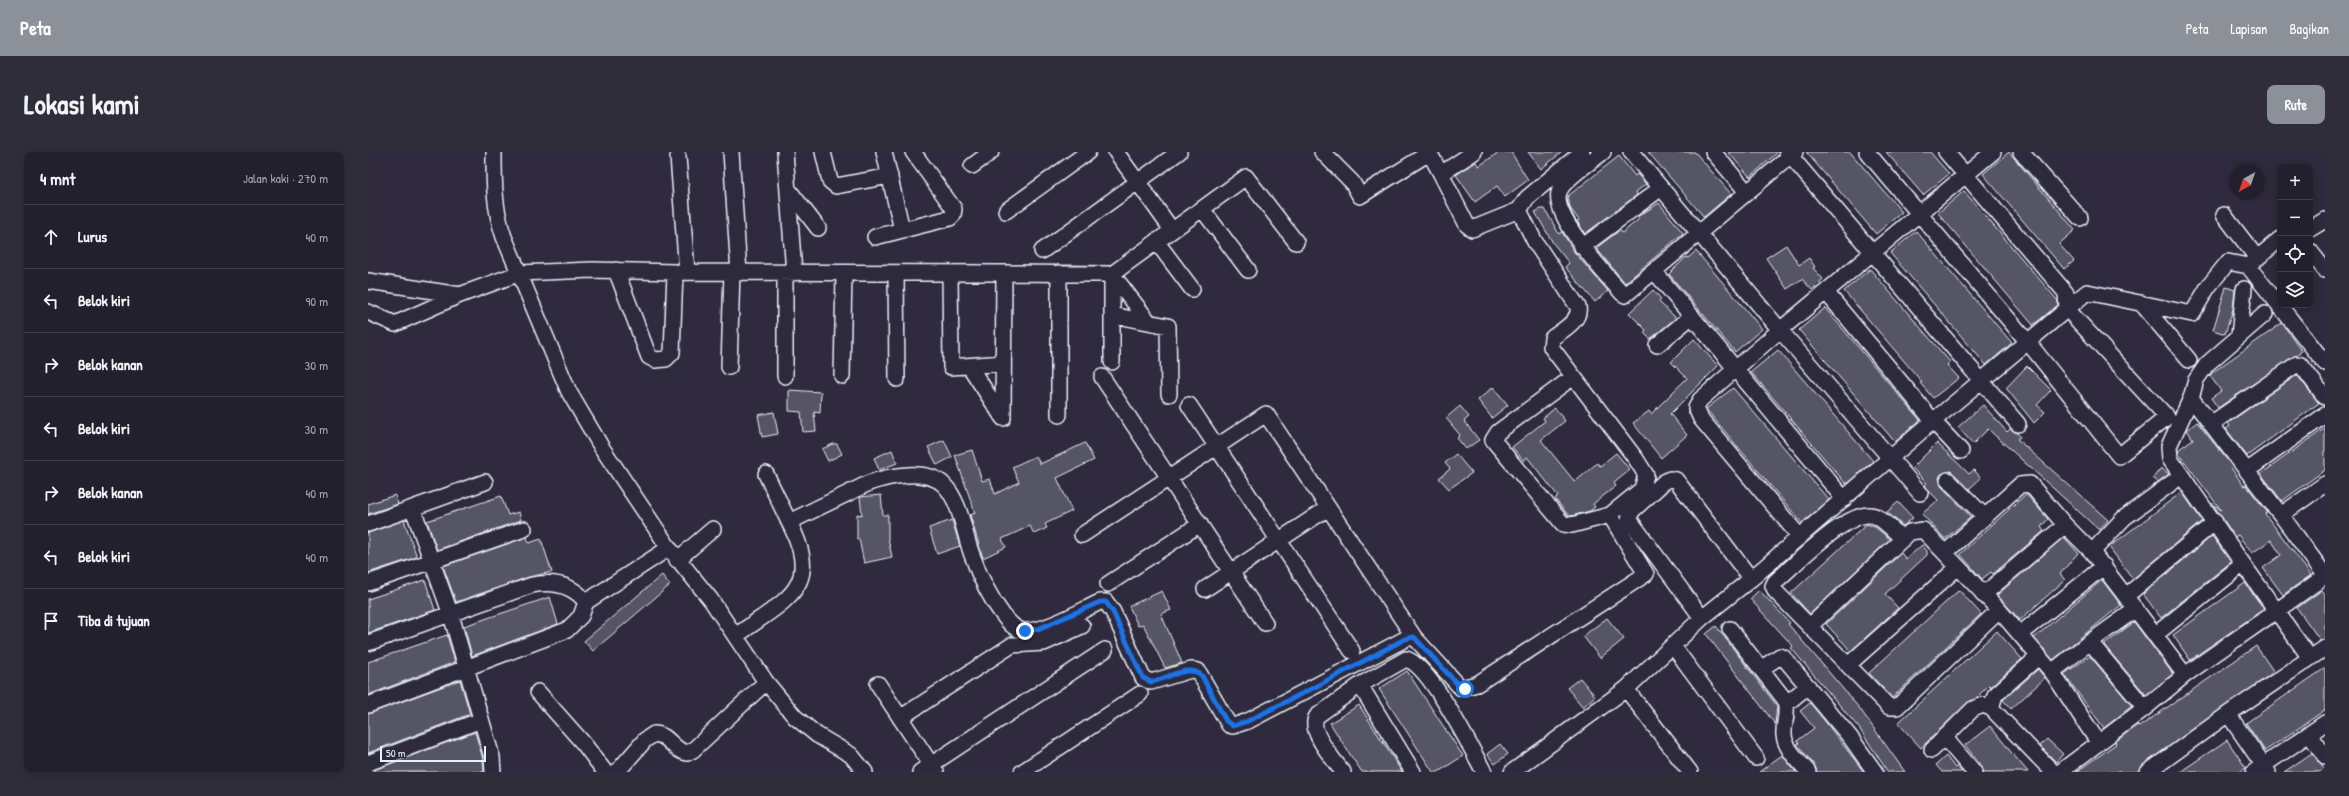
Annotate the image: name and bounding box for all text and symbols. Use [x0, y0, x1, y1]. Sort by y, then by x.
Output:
text: Peta [20, 15, 51, 41]
text: Peta [2186, 19, 2208, 38]
text: Lapisan [2230, 19, 2267, 38]
text: Bagikan [2289, 19, 2329, 38]
text: Lokasi kami [24, 85, 140, 123]
button: Rute [2267, 85, 2325, 124]
north arrow [2229, 164, 2265, 200]
map controls [2277, 164, 2313, 308]
button: + [2277, 164, 2313, 200]
text: 4 mnt [40, 167, 75, 190]
text: Jalan kaki · 270 m [243, 169, 328, 187]
button: − [2277, 200, 2313, 236]
icon: ahead [40, 226, 62, 248]
text: Lurus [78, 226, 107, 247]
text: 40 m [305, 228, 328, 246]
button: locate [2277, 236, 2313, 272]
button: layers [2277, 272, 2313, 308]
icon: left [40, 290, 62, 312]
text: Belok kiri [78, 290, 130, 311]
text: 90 m [306, 292, 328, 310]
icon: right [40, 354, 62, 376]
text: Belok kanan [78, 354, 143, 375]
text: 30 m [305, 356, 328, 374]
icon: left [40, 418, 62, 440]
text: Belok kiri [78, 418, 130, 439]
text: 30 m [305, 420, 328, 438]
icon: right [40, 482, 62, 504]
text: Belok kanan [78, 482, 143, 503]
text: 40 m [305, 484, 328, 502]
icon: left [40, 546, 62, 568]
text: Belok kiri [78, 546, 130, 567]
text: 40 m [305, 548, 328, 566]
icon: arrive [40, 610, 62, 632]
text: Tiba di tujuan [78, 610, 150, 631]
route end [1016, 622, 1034, 640]
route start [1456, 680, 1474, 698]
scale bar [380, 744, 486, 763]
text: 50 m [386, 746, 406, 760]

